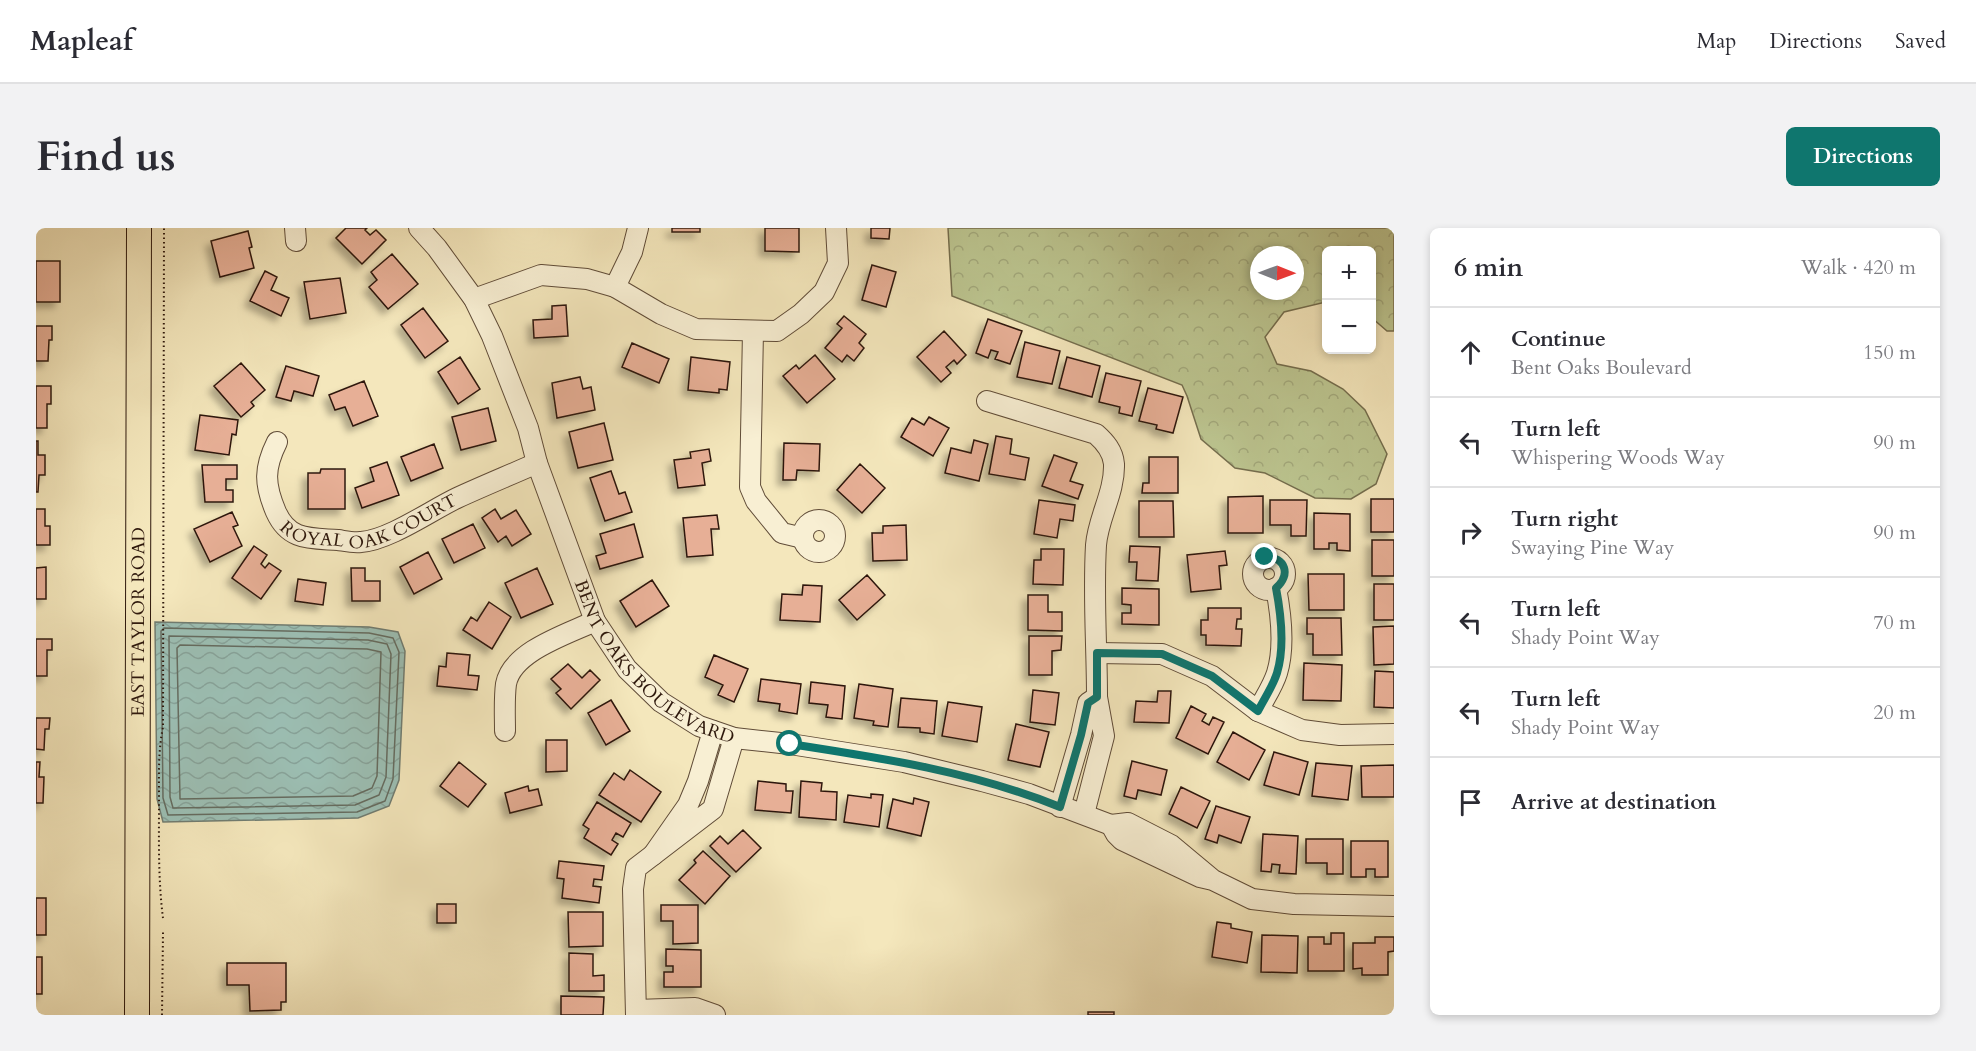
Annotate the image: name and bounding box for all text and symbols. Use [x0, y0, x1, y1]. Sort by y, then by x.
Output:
text: Mapleaf [30, 22, 133, 60]
text: Map [1696, 27, 1736, 56]
text: Directions [1769, 27, 1862, 56]
text: Saved [1895, 27, 1946, 56]
button: Directions [1786, 127, 1940, 186]
text: Find us [36, 128, 176, 185]
north arrow [1250, 246, 1304, 300]
map controls [1322, 246, 1376, 354]
button: + [1322, 246, 1376, 300]
text: 6 min [1454, 250, 1523, 285]
text: Walk · 420 m [1801, 254, 1916, 281]
button: − [1322, 300, 1376, 354]
text: Continue [1511, 324, 1606, 354]
icon: ahead [1454, 336, 1487, 369]
text: 150 m [1863, 339, 1916, 366]
text: Bent Oaks Boulevard [1511, 354, 1692, 381]
text: Turn left [1511, 414, 1600, 444]
icon: left [1454, 426, 1487, 459]
text: 90 m [1873, 429, 1916, 456]
text: Whispering Woods Way [1511, 444, 1725, 471]
street label: ROYAL OAK COURT [274, 488, 461, 555]
text: Turn right [1511, 504, 1618, 534]
icon: right [1454, 516, 1487, 549]
text: 90 m [1873, 519, 1916, 546]
street label: EAST TAYLOR ROAD [125, 527, 151, 717]
text: Swaying Pine Way [1511, 534, 1674, 561]
route end [1251, 543, 1277, 569]
street label: BENT OAKS BOULEVARD [568, 576, 738, 750]
text: Turn left [1511, 594, 1600, 624]
icon: left [1454, 606, 1487, 639]
text: 70 m [1873, 609, 1916, 636]
text: Shady Point Way [1511, 624, 1660, 651]
text: Turn left [1511, 684, 1600, 714]
icon: left [1454, 696, 1487, 729]
text: 20 m [1873, 699, 1916, 726]
text: Shady Point Way [1511, 714, 1660, 741]
route start [776, 730, 802, 756]
icon: arrive [1454, 786, 1487, 819]
text: Arrive at destination [1511, 787, 1716, 817]

